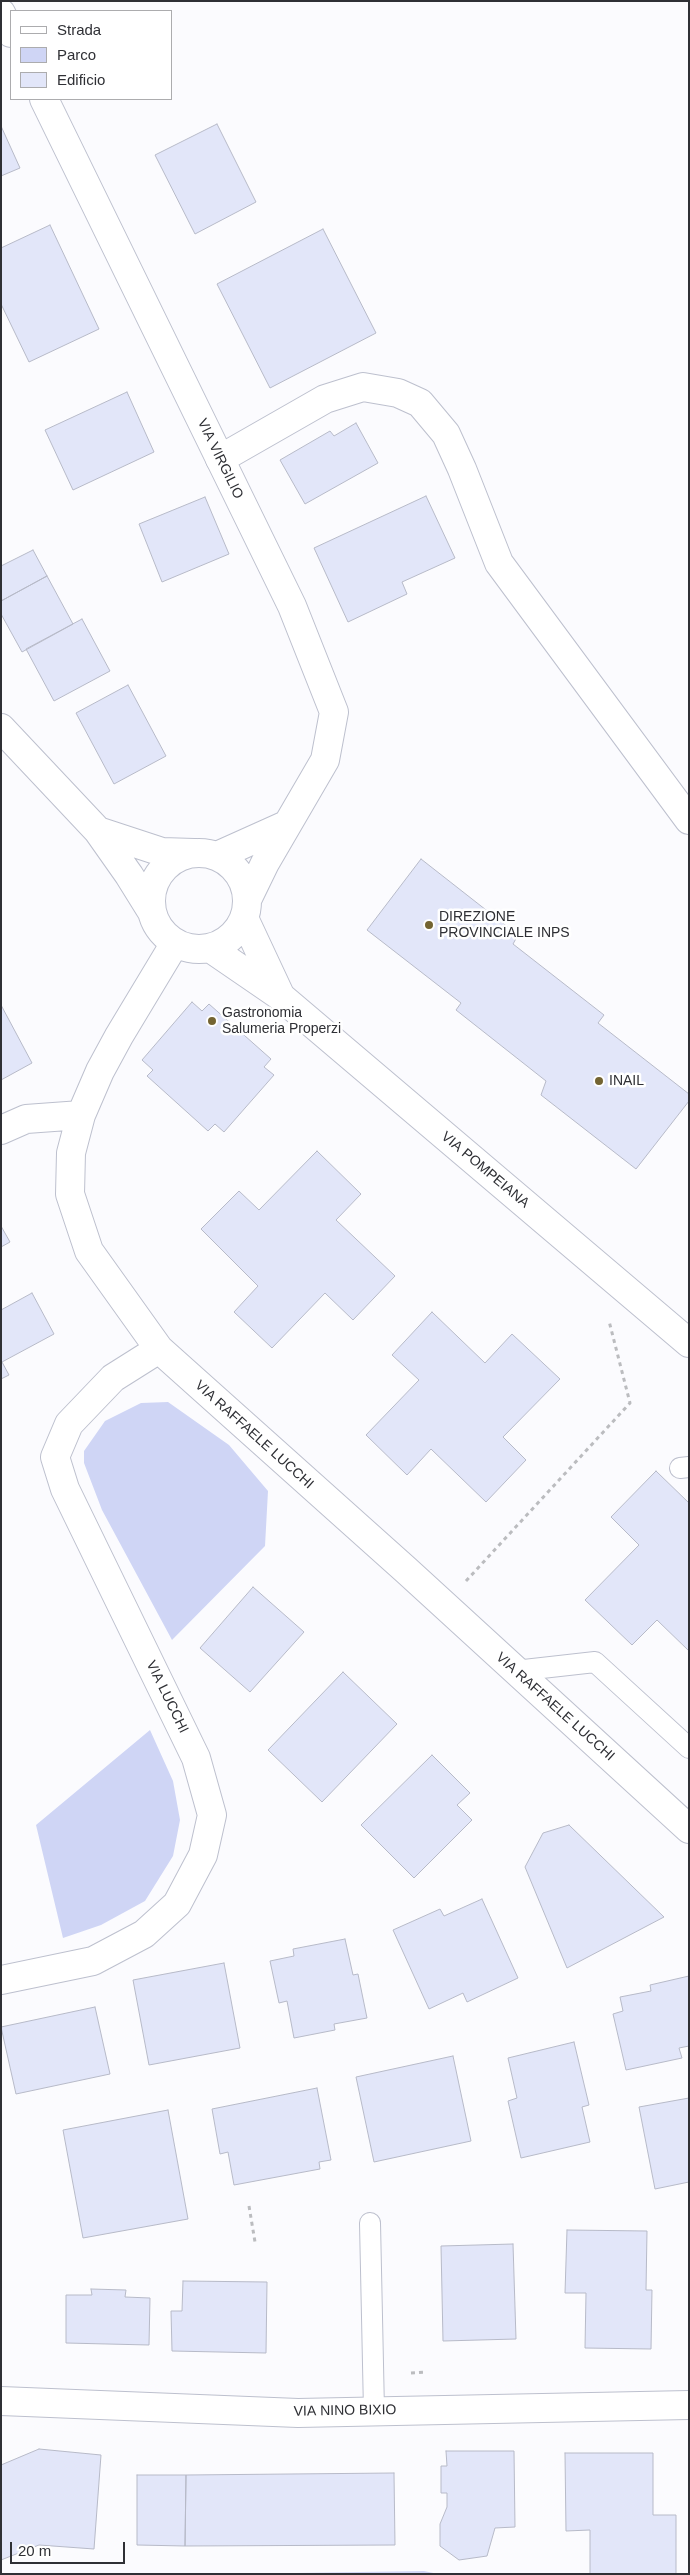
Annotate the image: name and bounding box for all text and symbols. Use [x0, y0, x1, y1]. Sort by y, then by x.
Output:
legend [10, 10, 172, 100]
text: Strada [57, 21, 101, 38]
text: Parco [57, 46, 96, 63]
text: Edificio [57, 71, 105, 88]
street label: VIA VIRGILIO [193, 416, 247, 502]
place label: DIREZIONE PROVINCIALE INPS [439, 909, 570, 942]
marker: DIREZIONE PROVINCIALE INPS [423, 919, 435, 931]
place label: Gastronomia Salumeria Properzi [222, 1005, 341, 1038]
marker: Gastronomia Salumeria Properzi [206, 1015, 218, 1027]
place label: INAIL [609, 1073, 644, 1089]
marker: INAIL [593, 1075, 605, 1087]
street label: VIA POMPEIANA [438, 1128, 532, 1212]
street label: VIA RAFFAELE LUCCHI [191, 1377, 317, 1493]
street label: VIA RAFFAELE LUCCHI [492, 1649, 618, 1765]
street label: VIA LUCCHI [142, 1658, 192, 1736]
street label: VIA NINO BIXIO [294, 2402, 396, 2420]
scale bar [12, 2532, 128, 2564]
text: 20 m [18, 2542, 51, 2559]

